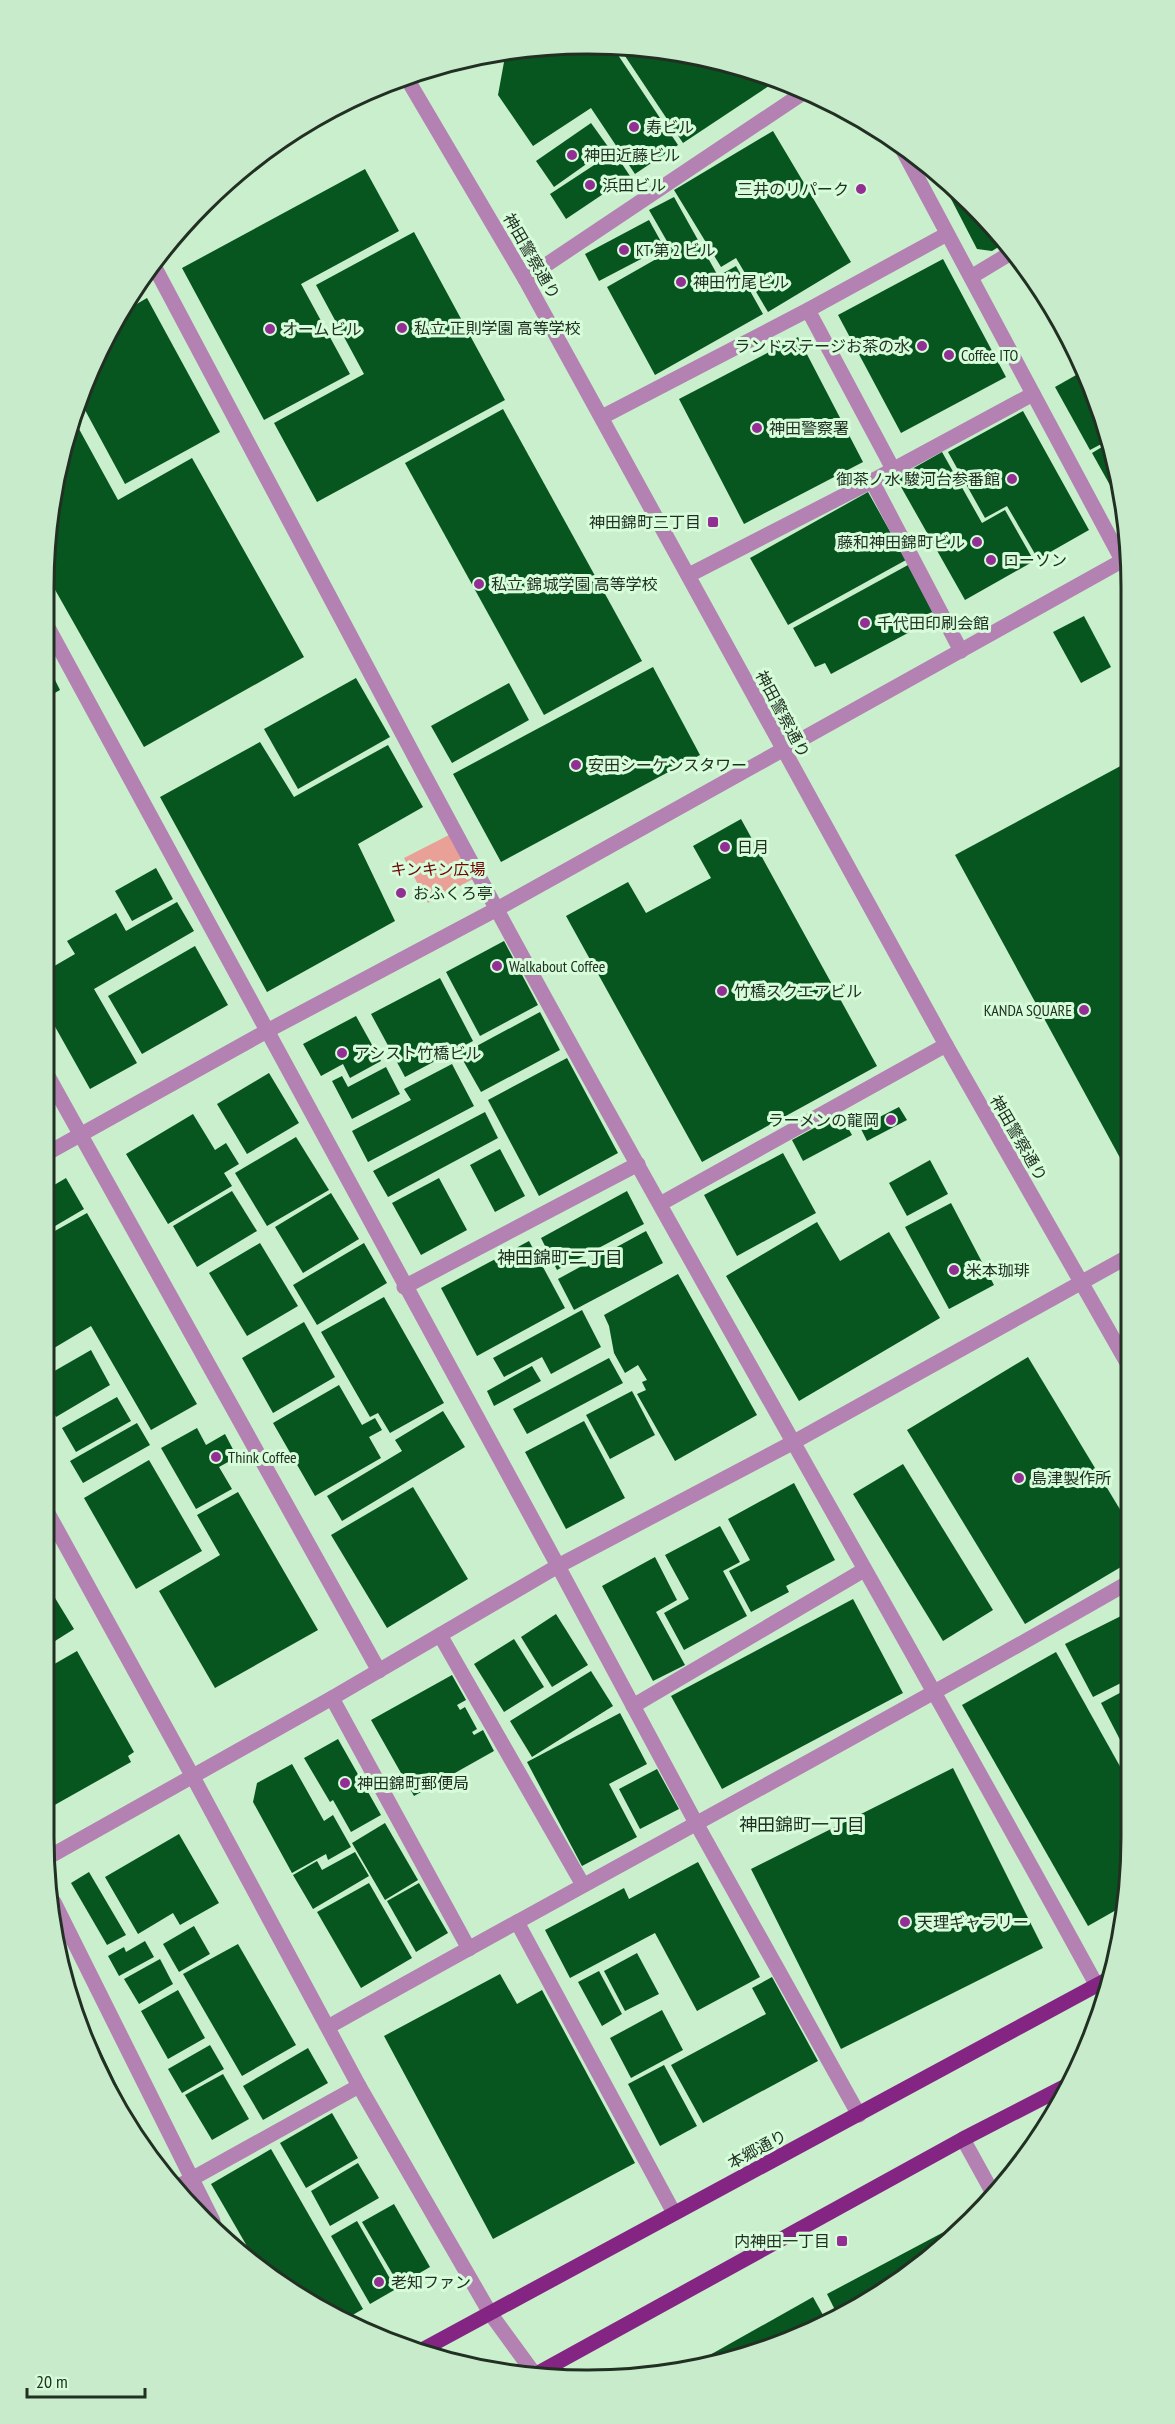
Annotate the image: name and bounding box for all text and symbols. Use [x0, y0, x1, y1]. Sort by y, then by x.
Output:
place label: 寿ビル [646, 117, 694, 137]
marker: 寿ビル [627, 120, 641, 134]
place label: 神田近藤ビル [584, 145, 680, 165]
marker: 神田近藤ビル [565, 148, 579, 162]
place label: 浜田ビル [602, 175, 666, 195]
marker: 浜田ビル [583, 178, 597, 192]
place label: 三井のリパーク [737, 179, 849, 199]
marker: 三井のリパーク [854, 182, 868, 196]
street label: 神田警察通り [499, 209, 565, 303]
place label: KT 第 2 ビル [636, 240, 715, 260]
marker: KT 第 2 ビル [617, 243, 631, 257]
place label: 神田竹尾ビル [693, 272, 789, 292]
marker: 神田竹尾ビル [674, 275, 688, 289]
place label: 私立 正則学園 高等学校 [414, 318, 581, 338]
place label: オームビル [282, 319, 362, 339]
marker: 私立 正則学園 高等学校 [395, 321, 409, 335]
marker: オームビル [263, 322, 277, 336]
place label: ランドステージお茶の水 [734, 336, 910, 356]
marker: ランドステージお茶の水 [915, 339, 929, 353]
place label: Coffee ITO [961, 345, 1018, 365]
marker: Coffee ITO [942, 348, 956, 362]
place label: 神田警察署 [769, 418, 849, 438]
marker: 神田警察署 [750, 421, 764, 435]
place label: 御茶ノ水 駿河台参番館 [837, 469, 1000, 489]
marker: 御茶ノ水 駿河台参番館 [1005, 472, 1019, 486]
place label: 神田錦町三丁目 [589, 512, 701, 532]
marker: 神田錦町三丁目 [706, 515, 720, 529]
place label: 藤和神田錦町ビル [837, 532, 965, 552]
marker: 藤和神田錦町ビル [970, 535, 984, 549]
place label: ローソン [1003, 550, 1067, 570]
marker: ローソン [984, 553, 998, 567]
place label: 私立 錦城学園 高等学校 [491, 574, 658, 594]
marker: 私立 錦城学園 高等学校 [472, 577, 486, 591]
place label: 千代田印刷会館 [877, 613, 989, 633]
marker: 千代田印刷会館 [858, 616, 872, 630]
street label: 神田警察通り [752, 667, 814, 761]
place label: 安田シーケンスタワー [588, 755, 747, 775]
marker: 安田シーケンスタワー [569, 758, 583, 772]
place label: 日月 [737, 837, 769, 857]
marker: 日月 [718, 840, 732, 854]
park label: キンキン広場 [390, 859, 486, 879]
place label: おふくろ亭 [413, 883, 493, 903]
marker: おふくろ亭 [394, 886, 408, 900]
place label: Walkabout Coffee [509, 956, 605, 976]
marker: Walkabout Coffee [490, 959, 504, 973]
place label: 竹橋スクエアビル [734, 981, 862, 1001]
marker: 竹橋スクエアビル [715, 984, 729, 998]
place label: KANDA SQUARE [984, 1000, 1072, 1020]
marker: KANDA SQUARE [1077, 1003, 1091, 1017]
place label: アシスト竹橋ビル [354, 1043, 481, 1063]
marker: アシスト竹橋ビル [335, 1046, 349, 1060]
street label: 神田警察通り [986, 1091, 1052, 1185]
place label: ラーメンの龍岡 [768, 1110, 879, 1130]
marker: ラーメンの龍岡 [884, 1113, 898, 1127]
district label: 神田錦町二丁目 [497, 1246, 623, 1269]
place label: 米本珈琲 [966, 1260, 1030, 1280]
marker: 米本珈琲 [947, 1263, 961, 1277]
place label: Think Coffee [228, 1447, 297, 1467]
marker: Think Coffee [209, 1450, 223, 1464]
place label: 島津製作所 [1031, 1468, 1111, 1488]
marker: 島津製作所 [1012, 1471, 1026, 1485]
place label: 神田錦町郵便局 [357, 1773, 469, 1793]
marker: 神田錦町郵便局 [338, 1776, 352, 1790]
district label: 神田錦町一丁目 [739, 1813, 865, 1836]
place label: 天理ギャラリー [917, 1912, 1029, 1932]
marker: 天理ギャラリー [898, 1915, 912, 1929]
street label: 本郷通り [724, 2125, 790, 2173]
place label: 内神田一丁目 [734, 2231, 830, 2251]
marker: 内神田一丁目 [835, 2234, 849, 2248]
place label: 老知ファン [391, 2272, 471, 2292]
marker: 老知ファン [372, 2275, 386, 2289]
scale bar [27, 2361, 146, 2399]
text: 20 m [36, 2370, 68, 2393]

